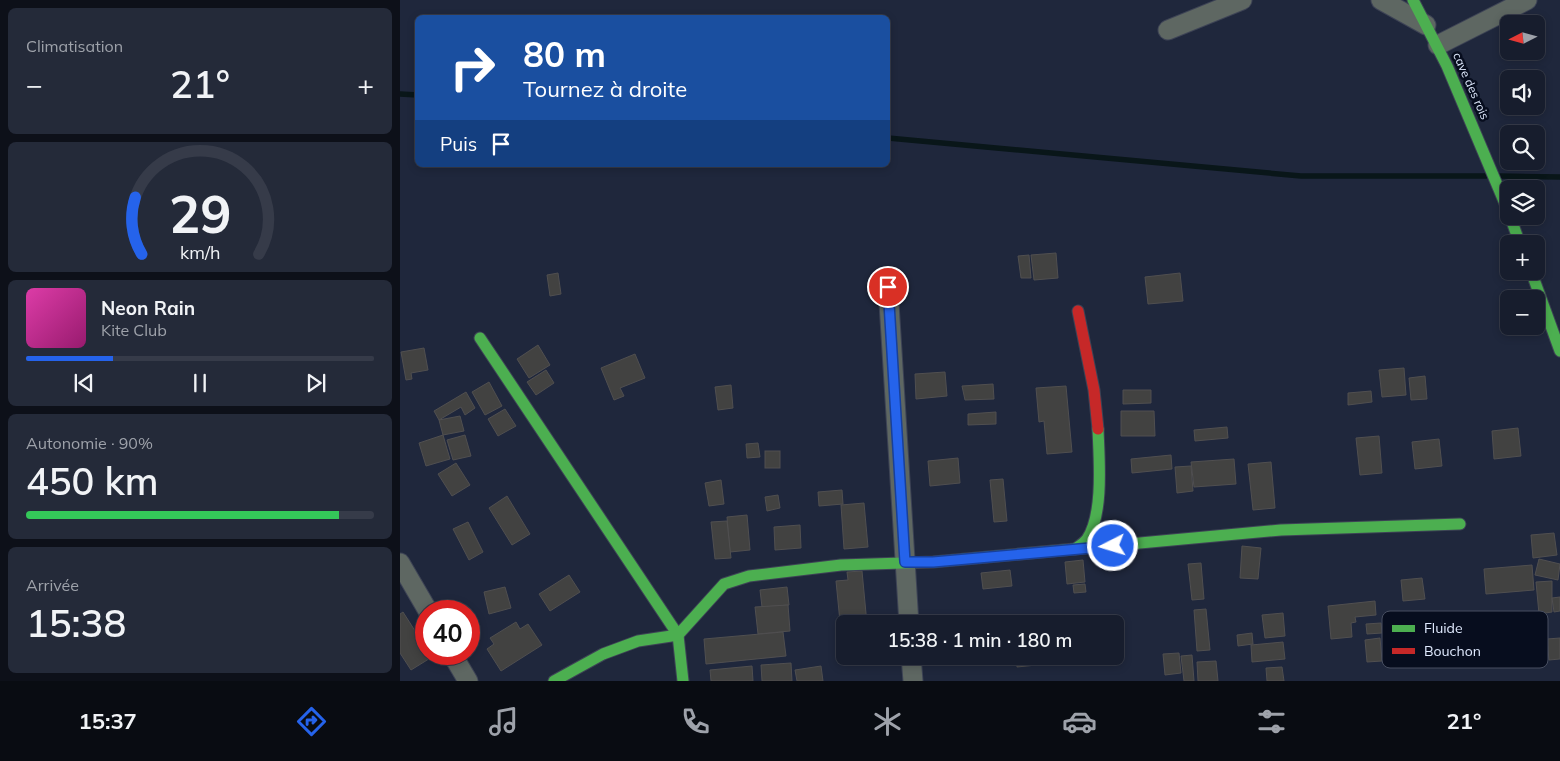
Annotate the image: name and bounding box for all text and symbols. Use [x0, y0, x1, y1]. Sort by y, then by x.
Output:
north arrow [1500, 15, 1545, 60]
map controls [1500, 15, 1545, 335]
text: 80 m [523, 32, 606, 76]
icon: right [440, 35, 505, 100]
text: Climatisation [26, 36, 123, 56]
street label: cave des rois [1450, 50, 1493, 122]
text: 21° [170, 60, 230, 108]
text: − [26, 67, 43, 102]
text: + [357, 67, 374, 102]
button: sound [1500, 70, 1545, 115]
text: Tournez à droite [523, 75, 687, 103]
button: search [1500, 125, 1545, 170]
icon: arrive [487, 130, 515, 158]
text: Puis [440, 132, 477, 156]
button: layers [1500, 180, 1545, 225]
text: 29 [169, 181, 231, 246]
button: + [1500, 235, 1545, 280]
text: km/h [180, 241, 220, 263]
pin [867, 266, 909, 308]
icon: arrive [874, 273, 902, 301]
button: − [1500, 290, 1545, 335]
text: Neon Rain [101, 296, 195, 320]
text: Kite Club [101, 320, 167, 340]
icon: previous [70, 369, 98, 397]
icon: pause [186, 369, 214, 397]
icon: next [302, 369, 330, 397]
text: Autonomie · 90% [26, 433, 153, 453]
text: 450 km [26, 457, 159, 505]
position arrow [1086, 519, 1138, 571]
text: Arrivée [26, 575, 79, 595]
text: 15:38 [26, 599, 126, 647]
speed limit sign: 40 [415, 600, 480, 665]
legend [1382, 611, 1548, 668]
text: Fluide [1424, 619, 1463, 637]
text: 15:38 · 1 min · 180 m [887, 628, 1073, 652]
text: Bouchon [1424, 642, 1481, 660]
icon: directions [294, 704, 329, 739]
icon: music [486, 704, 521, 739]
icon: phone [678, 704, 713, 739]
icon: climate [870, 704, 905, 739]
icon: car [1062, 704, 1097, 739]
icon: filters [1254, 704, 1289, 739]
text: 15:37 [79, 707, 137, 735]
text: 21° [1447, 707, 1481, 735]

